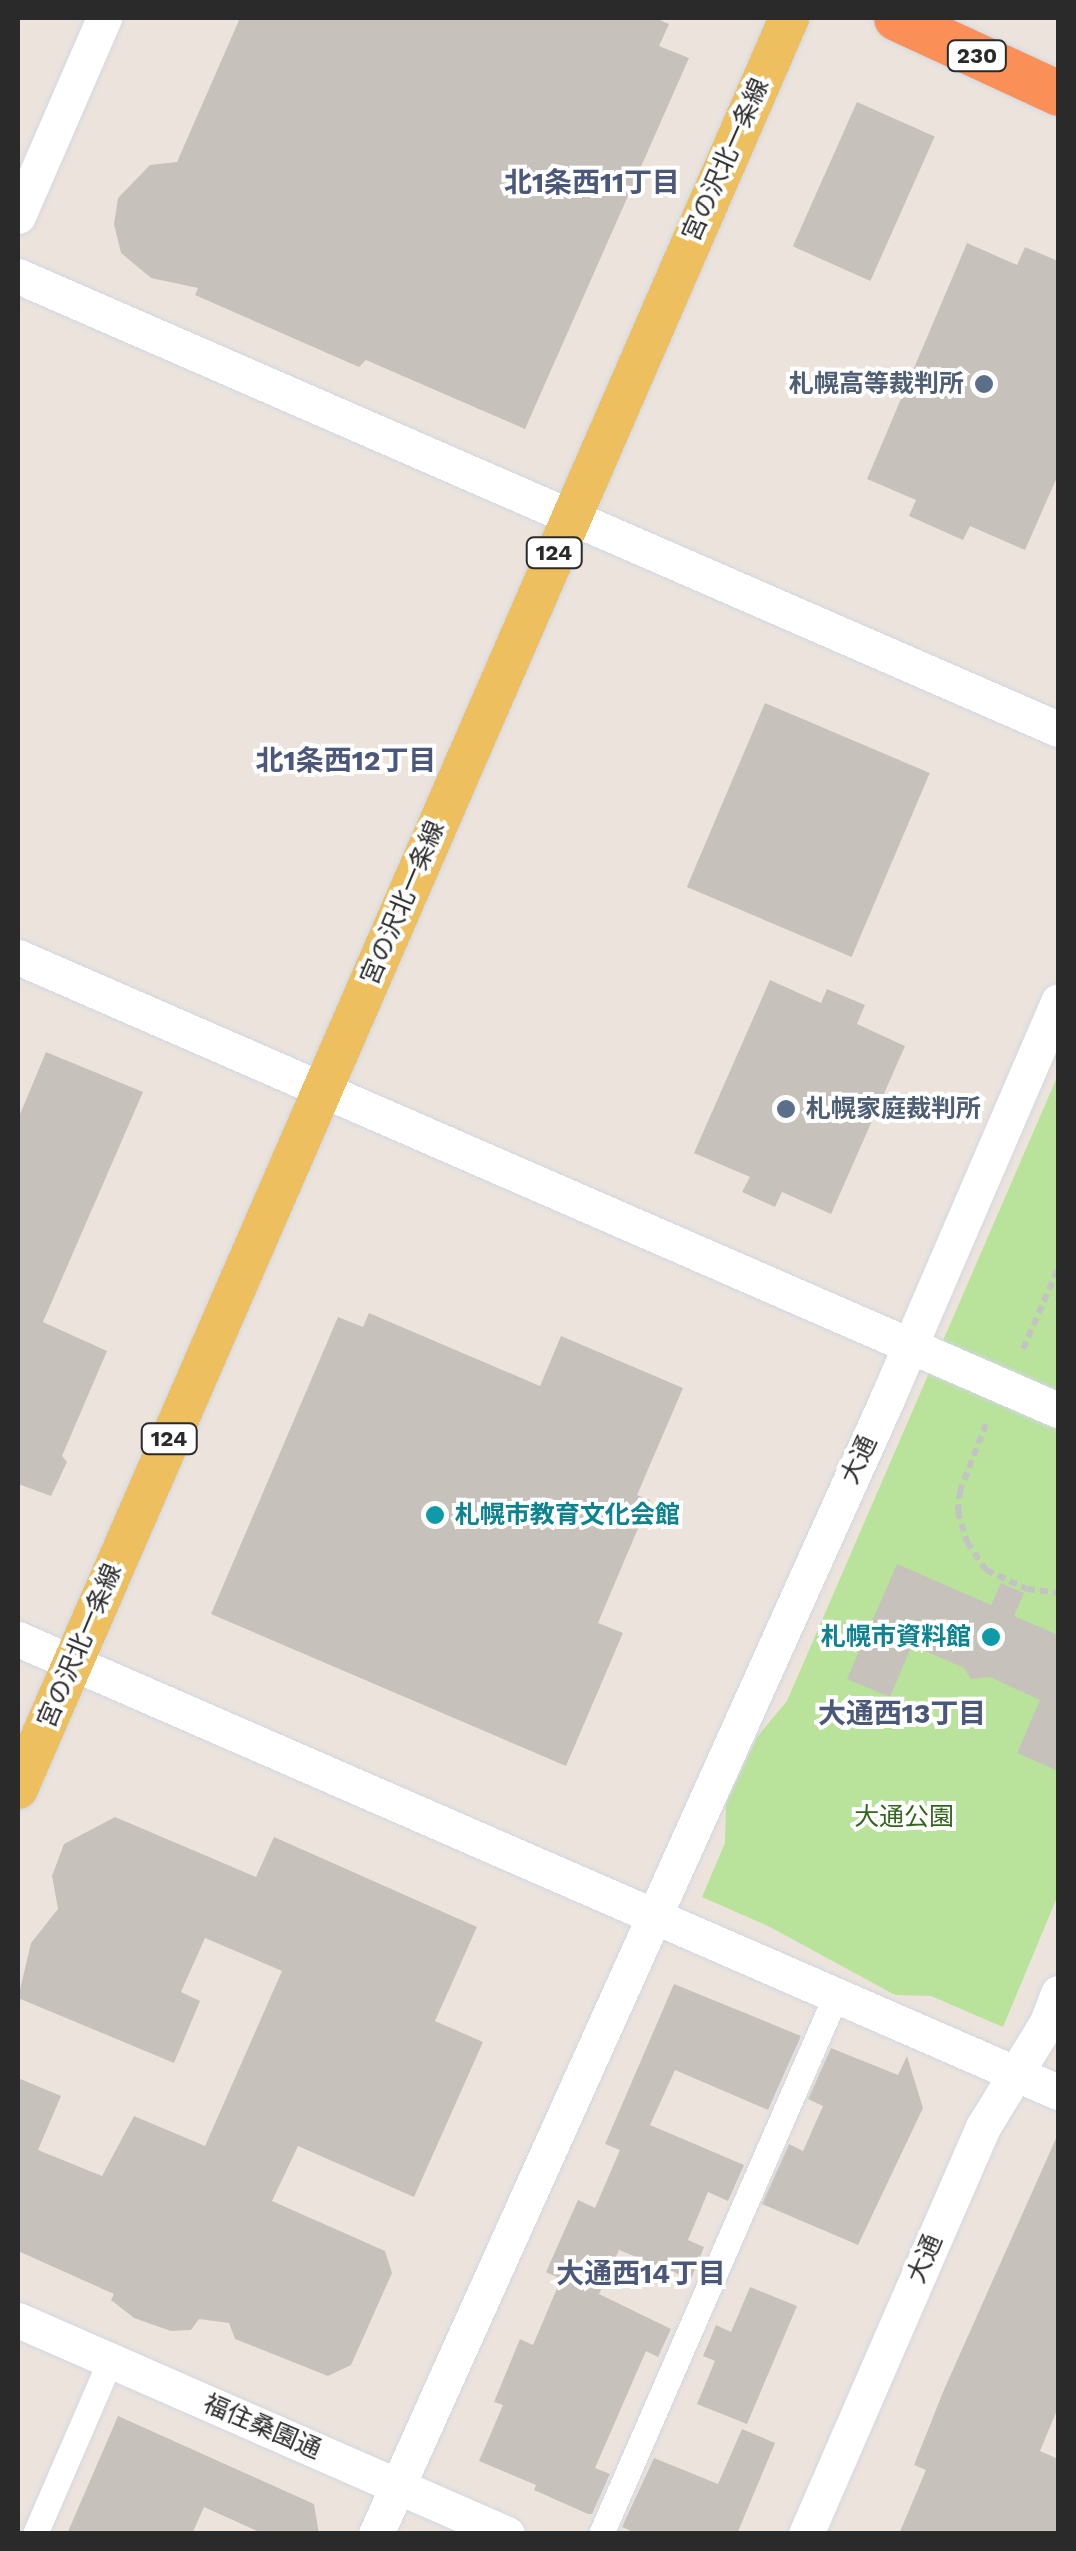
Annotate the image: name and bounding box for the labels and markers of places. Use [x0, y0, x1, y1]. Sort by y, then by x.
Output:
place label: 札幌高等裁判所 [789, 369, 964, 399]
marker: 札幌高等裁判所 [973, 373, 995, 395]
place label: 札幌家庭裁判所 [806, 1094, 981, 1124]
marker: 札幌家庭裁判所 [775, 1098, 797, 1120]
place label: 札幌市教育文化会館 [455, 1500, 680, 1530]
marker: 札幌市教育文化会館 [424, 1504, 446, 1526]
place label: 札幌市資料館 [821, 1622, 971, 1652]
marker: 札幌市資料館 [980, 1626, 1002, 1648]

